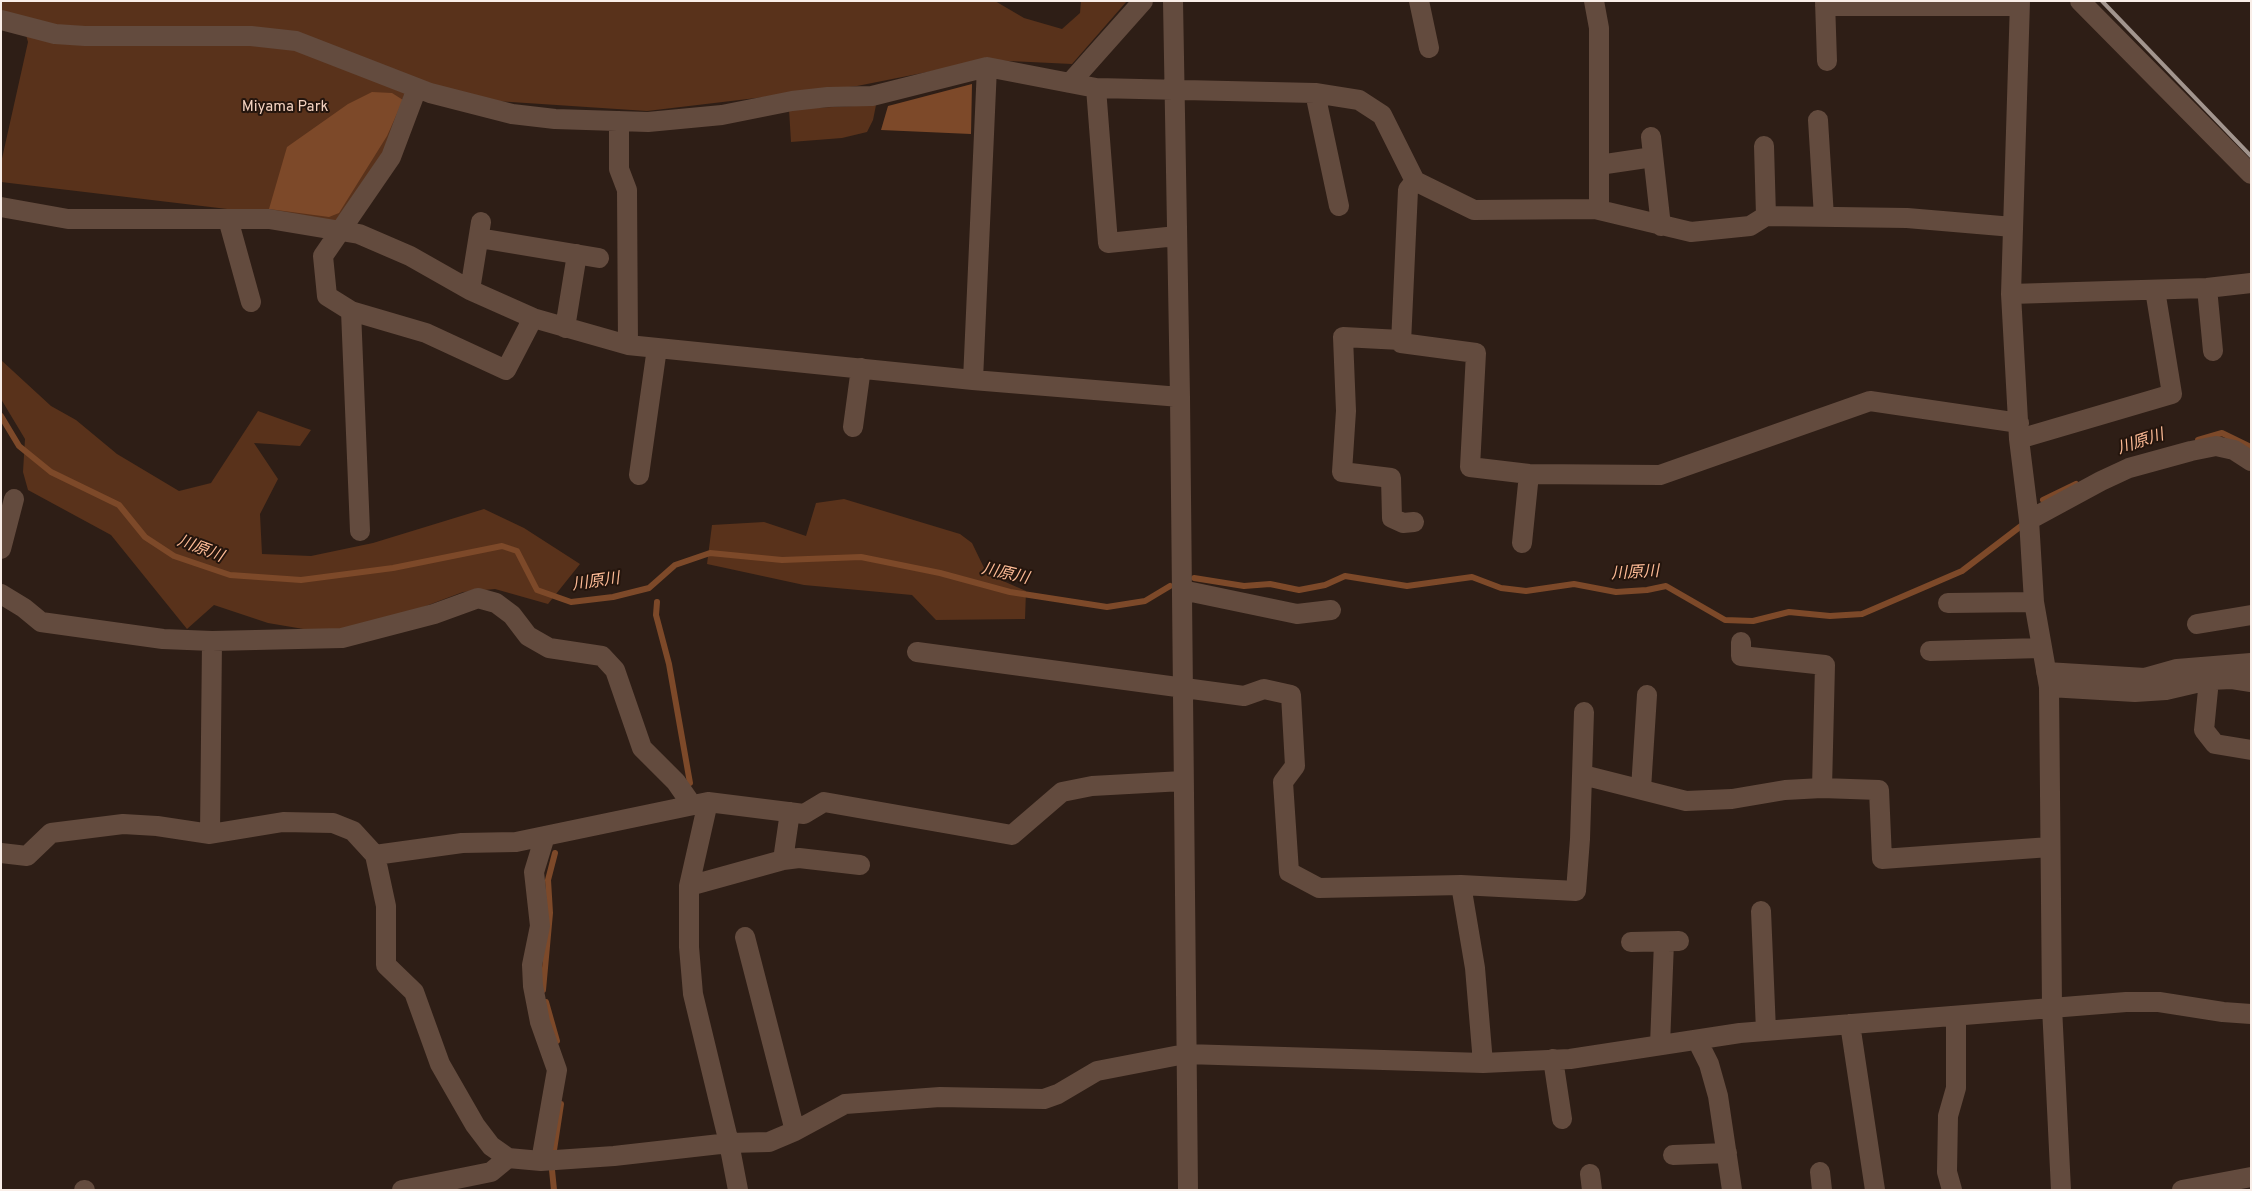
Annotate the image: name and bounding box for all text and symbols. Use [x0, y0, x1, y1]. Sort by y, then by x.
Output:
park label: Miyama Park [242, 99, 328, 117]
water label: 川原川 [2115, 426, 2167, 460]
water label: 川原川 [174, 532, 226, 568]
water label: 川原川 [979, 560, 1031, 590]
water label: 川原川 [1611, 563, 1659, 585]
water label: 川原川 [571, 570, 621, 596]

